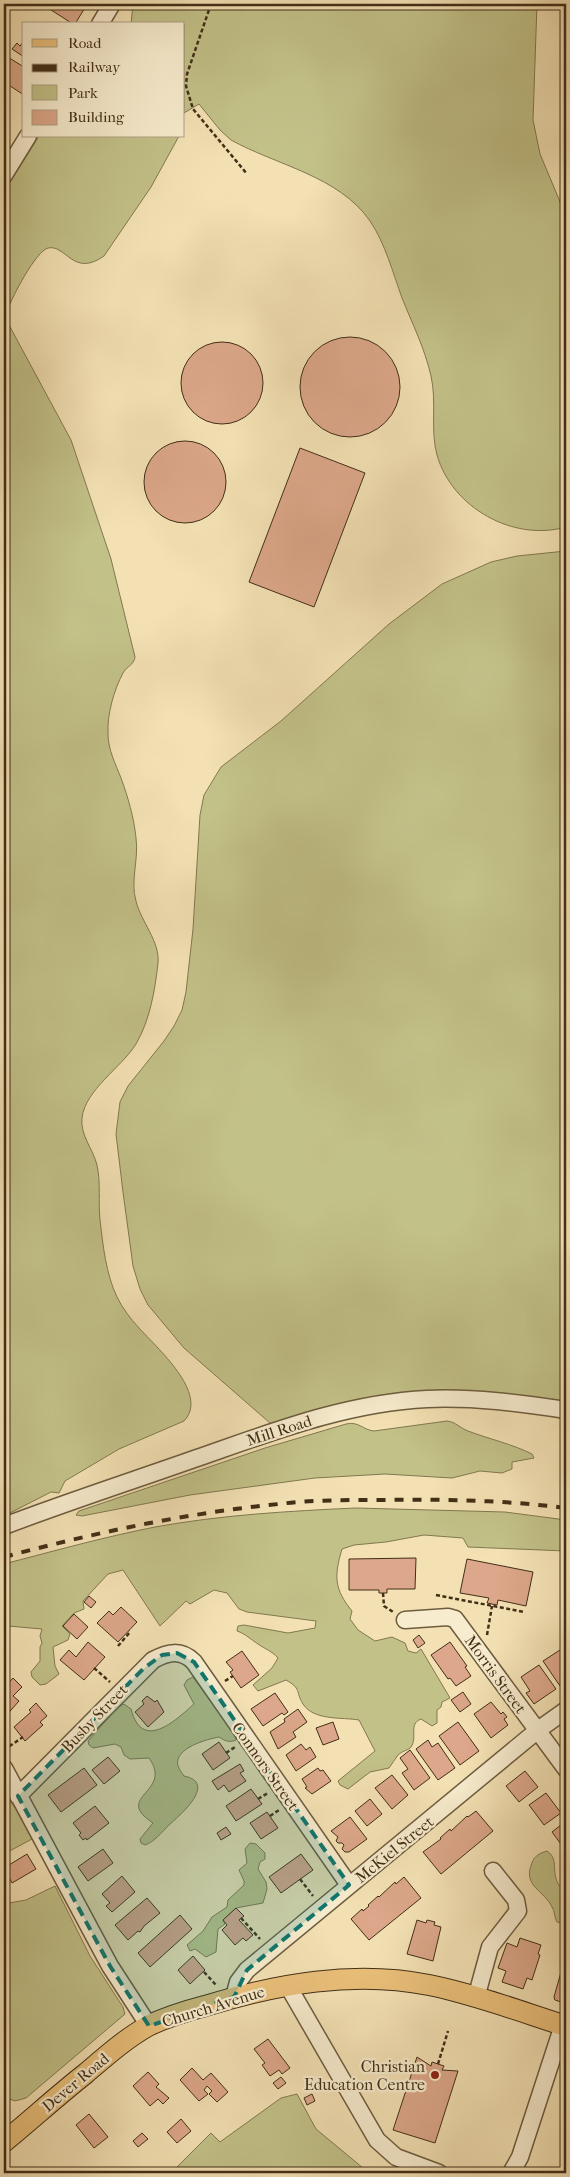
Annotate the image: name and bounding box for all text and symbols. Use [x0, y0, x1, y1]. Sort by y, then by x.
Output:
legend [22, 22, 185, 138]
text: Road [68, 34, 102, 52]
text: Railway [68, 58, 121, 76]
text: Park [68, 84, 98, 102]
text: Building [68, 108, 125, 126]
street label: Mill Road [244, 1411, 314, 1450]
street label: Morris Street [461, 1631, 531, 1717]
street label: Busby Street [57, 1680, 132, 1756]
street label: Connors Street [228, 1718, 303, 1814]
street label: McKiel Street [351, 1812, 438, 1887]
street label: Church Avenue [159, 1982, 267, 2031]
street label: Dever Road [38, 2049, 113, 2116]
place label: Christian Education Centre [304, 2057, 426, 2094]
marker: Christian Education Centre [429, 2069, 441, 2081]

